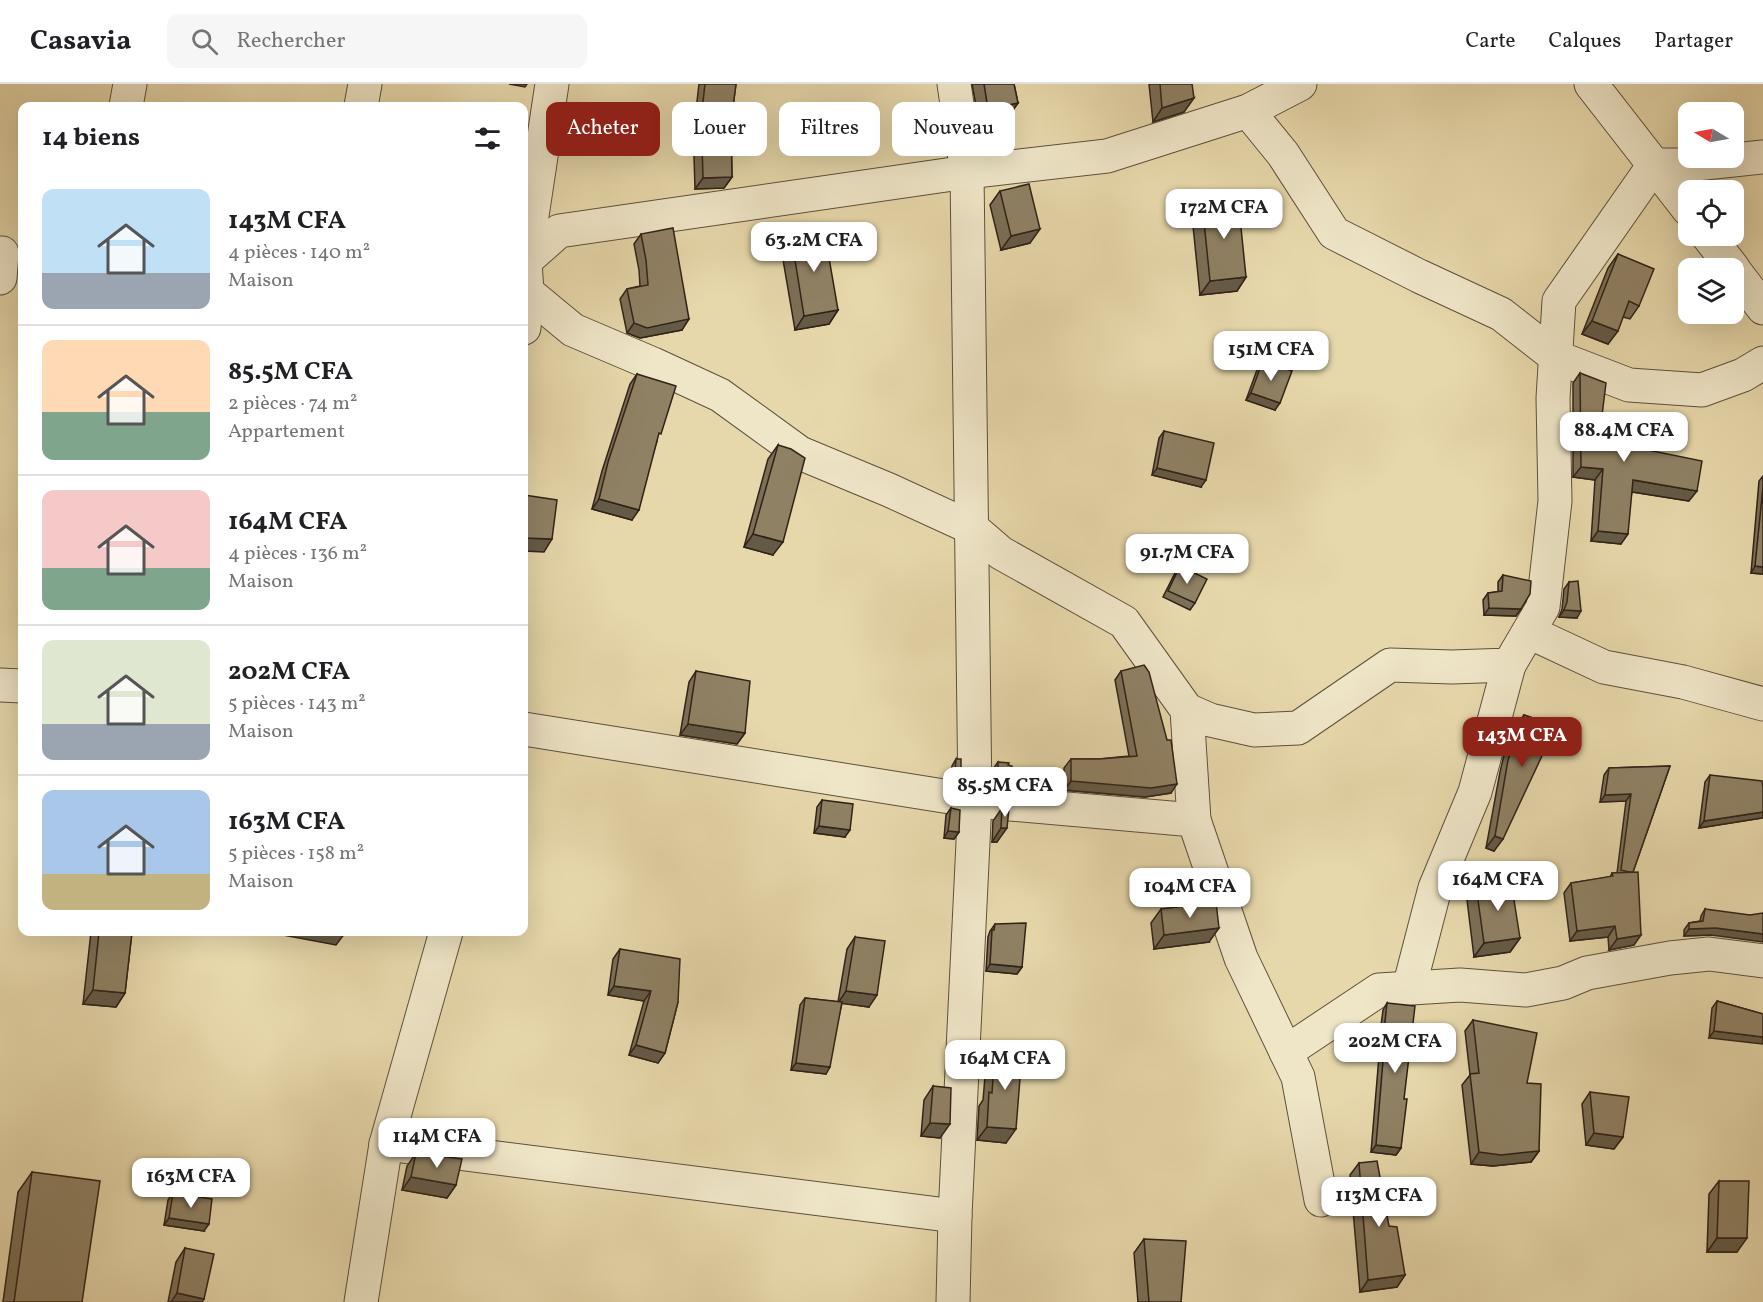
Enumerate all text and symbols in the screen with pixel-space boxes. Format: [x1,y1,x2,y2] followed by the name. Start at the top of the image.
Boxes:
[167,14,587,68] search box
[30,22,131,61] text: Casavia
[188,25,221,58] icon: search
[236,26,346,57] text: Rechercher
[1465,27,1516,56] text: Carte
[1549,27,1621,56] text: Calques
[1654,27,1733,56] text: Partager
[546,102,660,156] chip: Acheter
[672,102,767,156] chip: Louer
[779,102,880,156] chip: Filtres
[892,102,1015,156] chip: Nouveau
[1678,102,1744,168] north arrow
[1678,102,1744,324] map controls
[42,120,140,156] text: 14 biens
[471,122,504,155] icon: filters
[1678,180,1744,246] button: locate
[1162,189,1286,240] pin: 172M CFA
[1180,194,1268,222] text: 172M CFA
[228,203,346,239] text: 143M CFA
[90,213,162,285] icon: home
[745,222,883,273] pin: 63.2M CFA
[765,227,863,255] text: 63.2M CFA
[228,239,370,267] text: 4 pièces · 140 m²
[1678,258,1744,324] button: layers
[228,267,294,295] text: Maison
[1209,331,1333,382] pin: 151M CFA
[1228,336,1314,364] text: 151M CFA
[228,354,353,390] text: 85.5M CFA
[90,364,162,436] icon: home
[228,390,357,418] text: 2 pièces · 74 m²
[1555,412,1693,463] pin: 88.4M CFA
[1574,417,1674,445] text: 88.4M CFA
[228,418,345,446] text: Appartement
[228,504,347,540] text: 164M CFA
[90,514,162,586] icon: home
[1118,534,1256,585] pin: 91.7M CFA
[1140,539,1234,567] text: 91.7M CFA
[228,540,367,568] text: 4 pièces · 136 m²
[228,568,294,596] text: Maison
[228,654,350,690] text: 202M CFA
[90,664,162,736] icon: home
[228,690,366,718] text: 5 pièces · 143 m²
[1460,717,1584,768] pin: 143M CFA
[228,718,294,746] text: Maison
[1477,722,1567,750] text: 143M CFA
[936,767,1074,818] pin: 85.5M CFA
[957,772,1053,800] text: 85.5M CFA
[228,804,345,840] text: 163M CFA
[90,814,162,886] icon: home
[228,840,364,868] text: 5 pièces · 158 m²
[1436,861,1560,912] pin: 164M CFA
[1452,866,1544,894] text: 164M CFA
[228,868,294,896] text: Maison
[1128,868,1252,919] pin: 104M CFA
[1143,873,1237,901] text: 104M CFA
[1333,1023,1457,1074] pin: 202M CFA
[1348,1028,1442,1056] text: 202M CFA
[943,1040,1067,1091] pin: 164M CFA
[959,1045,1051,1073] text: 164M CFA
[375,1118,499,1169] pin: 114M CFA
[392,1123,482,1151] text: 114M CFA
[129,1158,253,1209] pin: 163M CFA
[146,1163,236,1191] text: 163M CFA
[1317,1177,1441,1228] pin: 113M CFA
[1335,1182,1423,1210] text: 113M CFA

